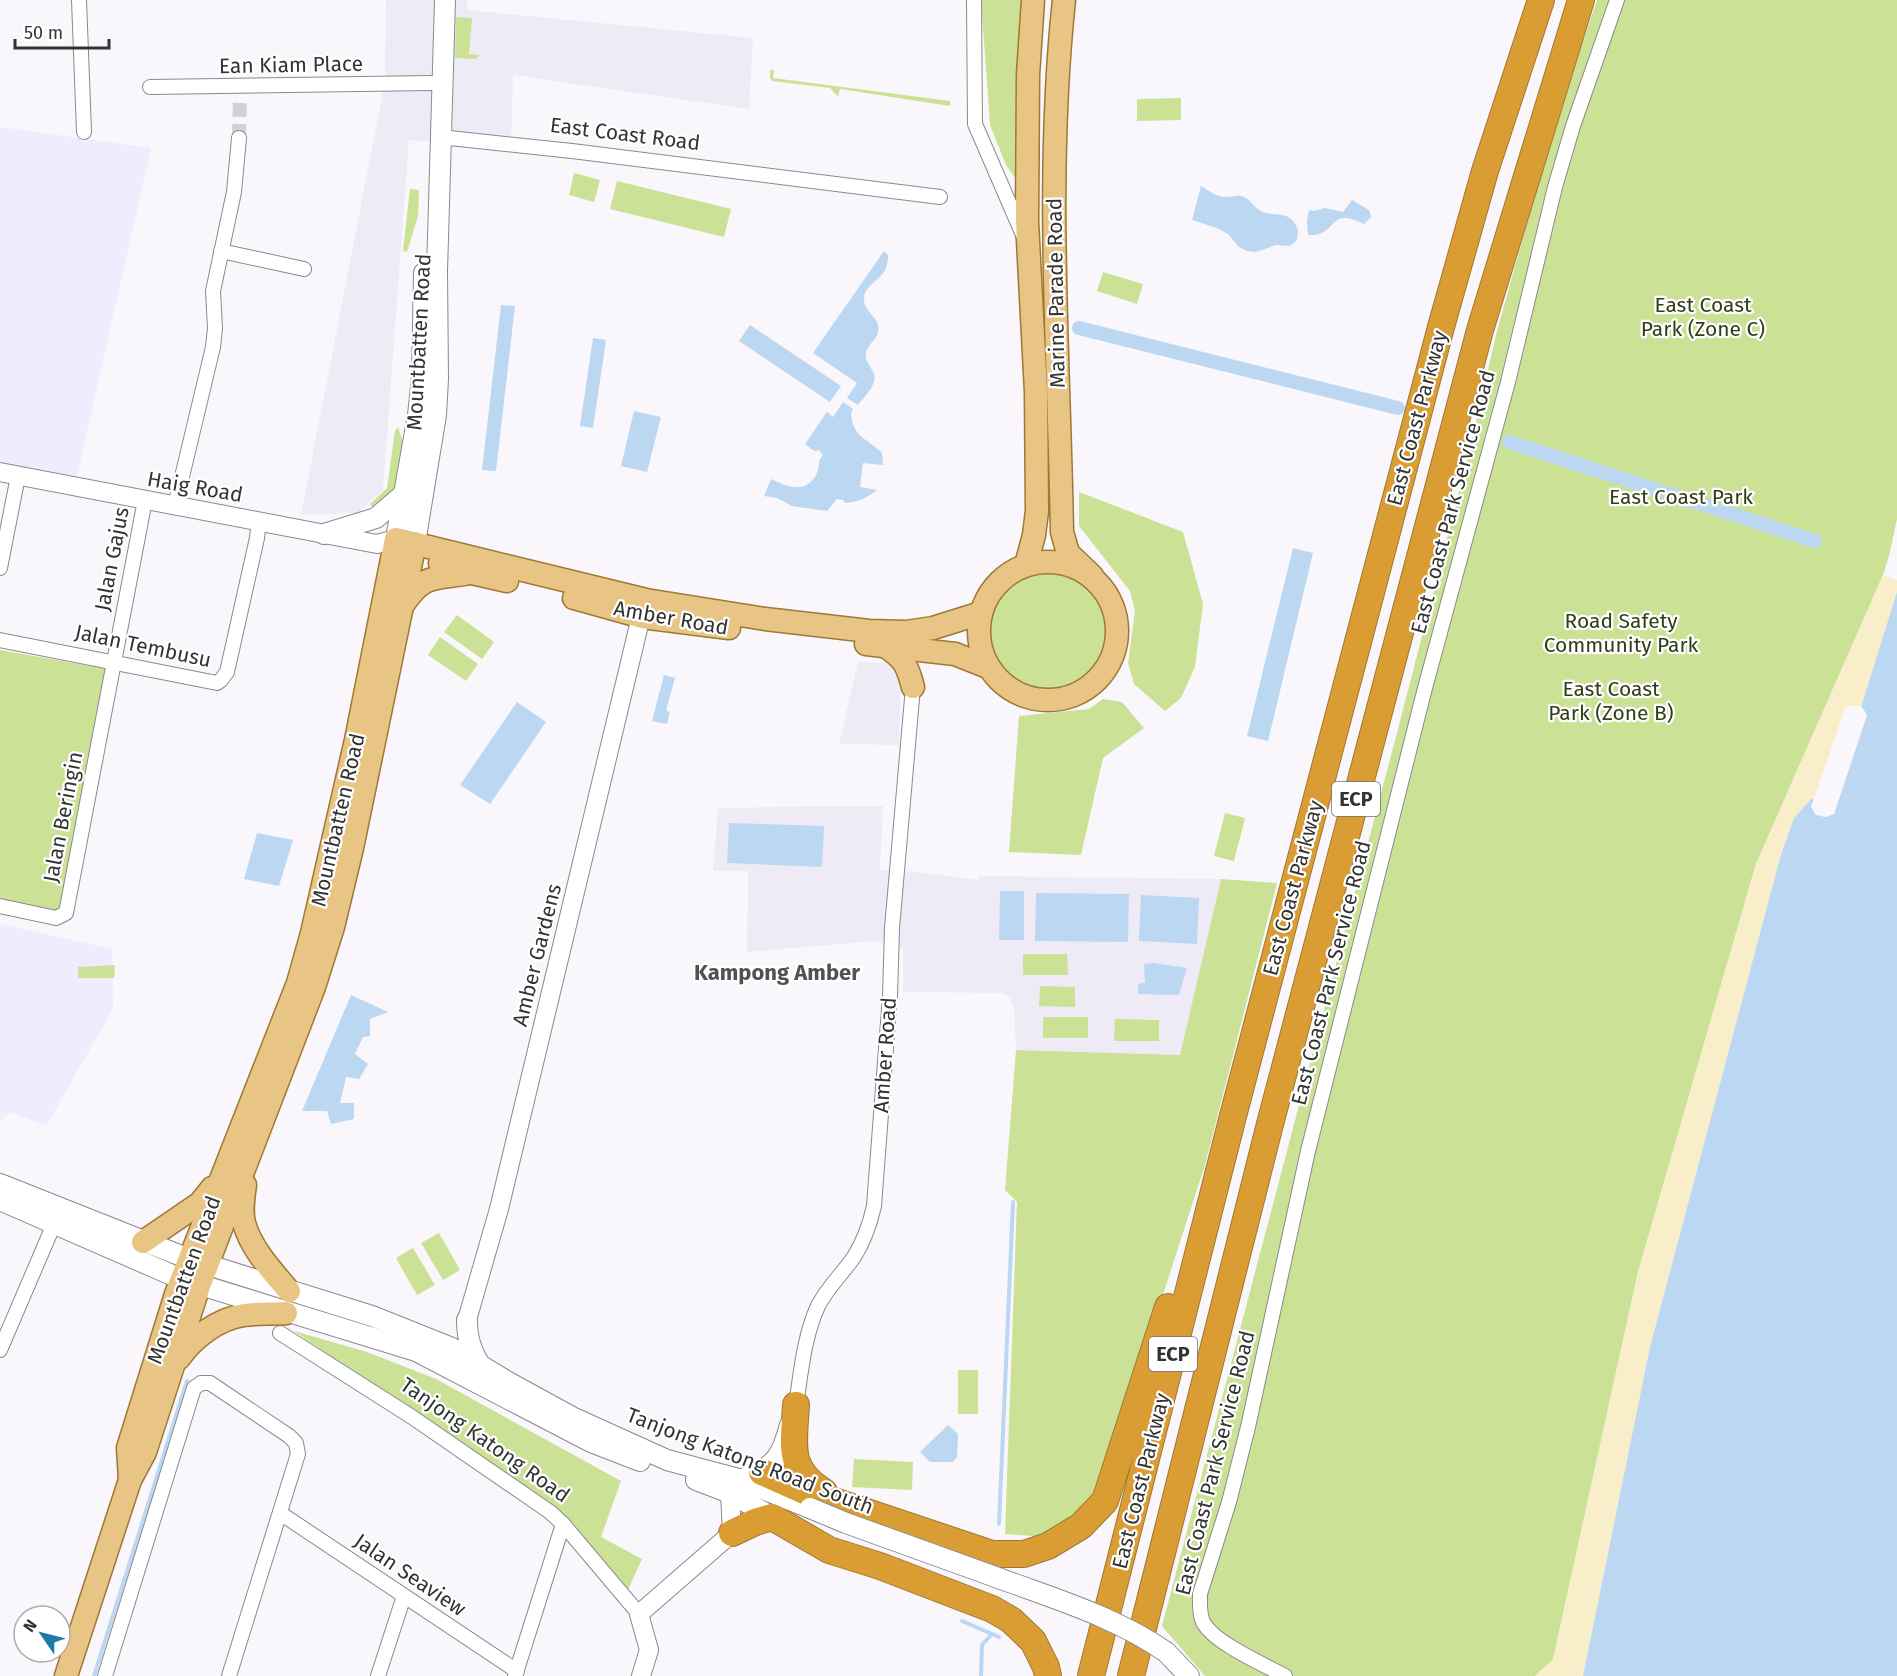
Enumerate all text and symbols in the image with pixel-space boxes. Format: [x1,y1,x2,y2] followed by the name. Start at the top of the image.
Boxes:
[15,12,110,50] scale bar
[24,22,63,44] text: 50 m
[219,51,363,79] street label: Ean Kiam Place
[548,112,702,156] street label: East Coast Road
[1041,198,1071,388] street label: Marine Parade Road
[401,253,437,431] street label: Mountbatten Road
[1641,292,1765,342] park label: East Coast Park (Zone C)
[1381,327,1453,508] street label: East Coast Parkway
[1405,367,1501,637] street label: East Coast Park Service Road
[145,466,245,508] street label: Haig Road
[1609,484,1753,510] park label: East Coast Park
[89,505,135,613] street label: Jalan Gajus
[612,595,730,641] street label: Amber Road
[1544,608,1699,658] park label: Road Safety Community Park
[72,619,214,673] street label: Jalan Tembusu
[1548,676,1674,726] park label: East Coast Park (Zone B)
[305,731,371,909] street label: Mountbatten Road
[38,749,88,885] street label: Jalan Beringin
[1332,782,1380,816] road number: ECP
[1257,797,1329,978] street label: East Coast Parkway
[1285,838,1377,1108] street label: East Coast Park Service Road
[507,881,567,1029] street label: Amber Gardens
[694,959,860,986] district label: Kampong Amber
[868,996,902,1114] street label: Amber Road
[142,1192,226,1368] street label: Mountbatten Road
[1169,1328,1261,1598] street label: East Coast Park Service Road
[1149,1337,1197,1371] road number: ECP
[395,1372,575,1508] street label: Tanjong Katong Road
[1107,1390,1176,1572] street label: East Coast Parkway
[623,1402,877,1520] street label: Tanjong Katong Road South
[349,1528,471,1622] street label: Jalan Seaview
[12,1604,72,1664] north arrow
[19,1616,41,1635] text: N

